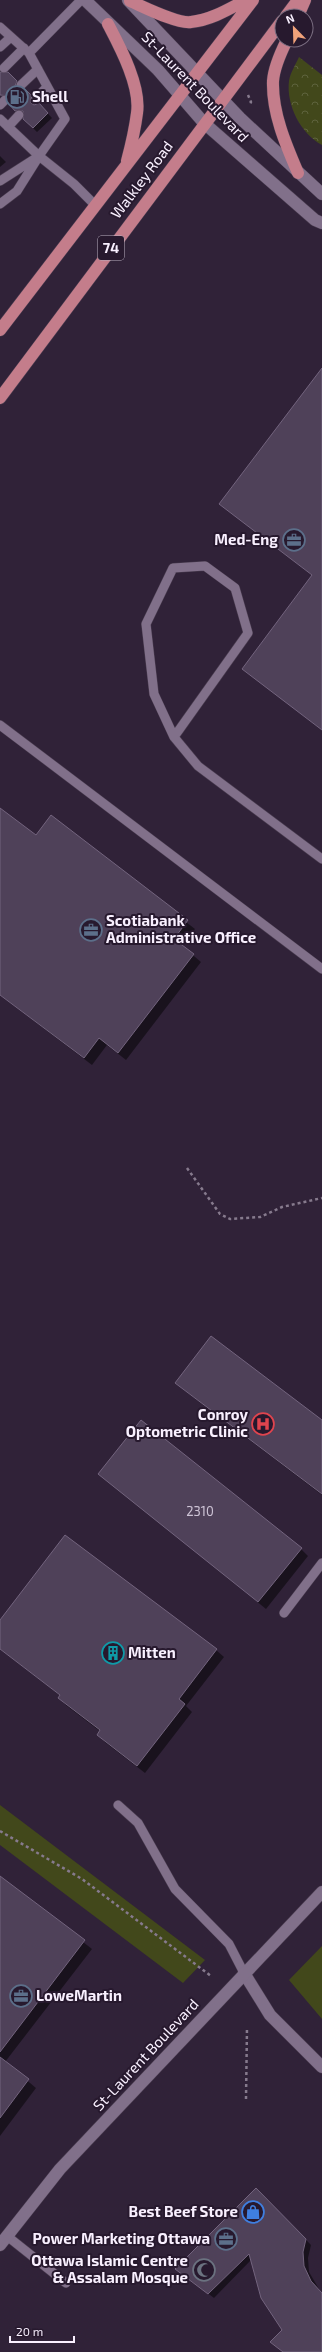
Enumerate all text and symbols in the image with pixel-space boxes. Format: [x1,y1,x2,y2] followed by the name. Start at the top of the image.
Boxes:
[274,8,314,48] north arrow
[284,11,296,26] text: N
[138,27,253,145] street label: St-Laurent Boulevard
[4,84,30,110] fuel station icon: Shell
[32,87,68,105] place label: Shell
[106,137,176,222] street label: Walkley Road
[98,236,124,260] road number: 74
[281,527,307,553] office icon: Med-Eng
[214,530,278,548] place label: Med-Eng
[106,911,256,946] place label: Scotiabank Administrative Office
[78,917,104,943] office icon: Scotiabank Administrative Office
[126,1405,249,1440] place label: Conroy Optometric Clinic
[250,1411,276,1437] hospital icon: Conroy Optometric Clinic
[186,1503,214,1519] house number: 2310
[100,1640,126,1666] building icon: Mitten
[128,1643,176,1661] place label: Mitten
[8,1983,34,2009] office icon: LoweMartin
[36,1986,122,2004] place label: LoweMartin
[89,1995,202,2114] street label: St-Laurent Boulevard
[240,2199,266,2225] shop icon: Best Beef Store
[129,2202,238,2220] place label: Best Beef Store
[213,2226,239,2252] office icon: Power Marketing Ottawa
[33,2229,210,2247] place label: Power Marketing Ottawa
[31,2251,188,2286] place label: Ottawa Islamic Centre & Assalam Mosque
[191,2257,217,2283] mosque icon: Ottawa Islamic Centre & Assalam Mosque
[10,2318,74,2344] scale bar
[16,2324,43,2338] text: 20 m

